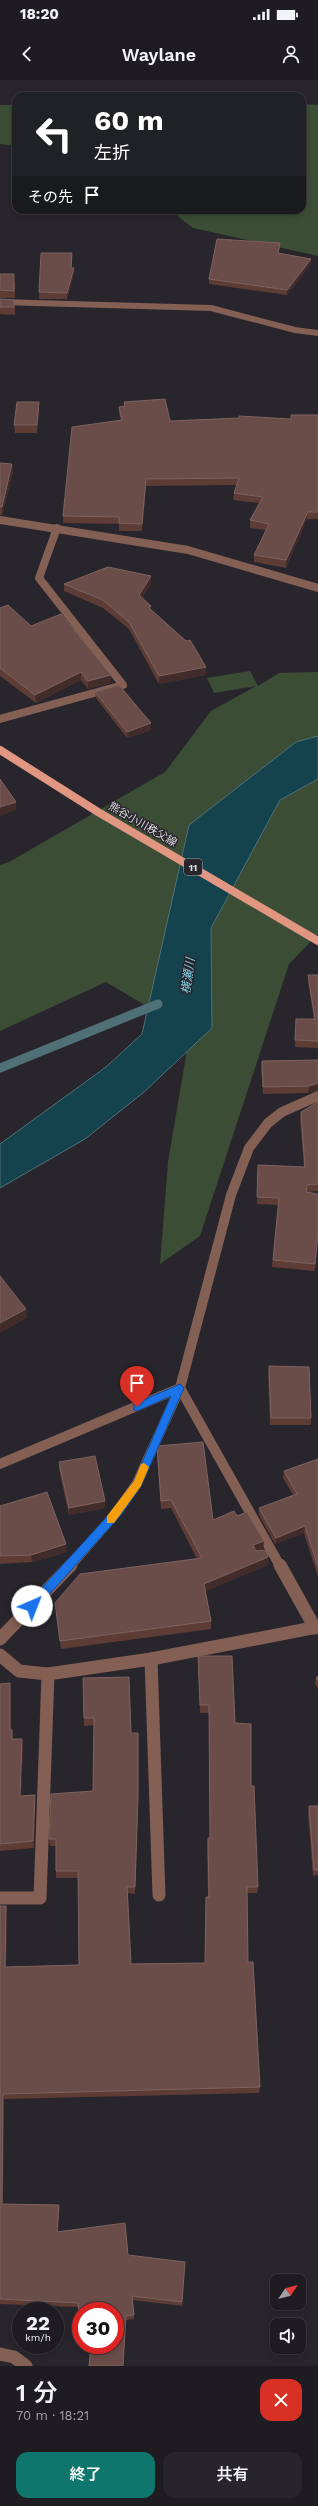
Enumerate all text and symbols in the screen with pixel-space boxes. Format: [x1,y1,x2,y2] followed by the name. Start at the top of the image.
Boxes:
[20,5,59,23] text: 18:20
[16,43,38,65] icon: back
[280,43,302,65] icon: person
[122,44,196,65] text: Waylane
[94,104,164,137] text: 60 m
[28,108,80,160] icon: left
[94,142,130,163] text: 左折
[81,184,103,206] icon: arrive
[28,188,73,206] text: その先
[106,800,179,849] street label: 熊谷小川秩父線
[184,859,202,875] road number: 11
[179,955,198,995] water label: 横瀬川
[120,1366,154,1407] pin
[126,1372,148,1394] icon: arrive
[11,1585,53,1627] position arrow
[270,2274,306,2310] north arrow
[270,2274,306,2354] map controls
[72,2302,124,2354] speed limit sign: 30
[26,2311,50,2335] text: 22
[270,2318,306,2354] button: sound
[25,2332,51,2343] text: km/h
[16,2379,57,2407] text: 1 分
[260,2379,302,2421] button: close
[16,2408,89,2423] text: 70 m · 18:21
[16,2452,155,2498] button: 終了
[163,2452,302,2498] button: 共有

